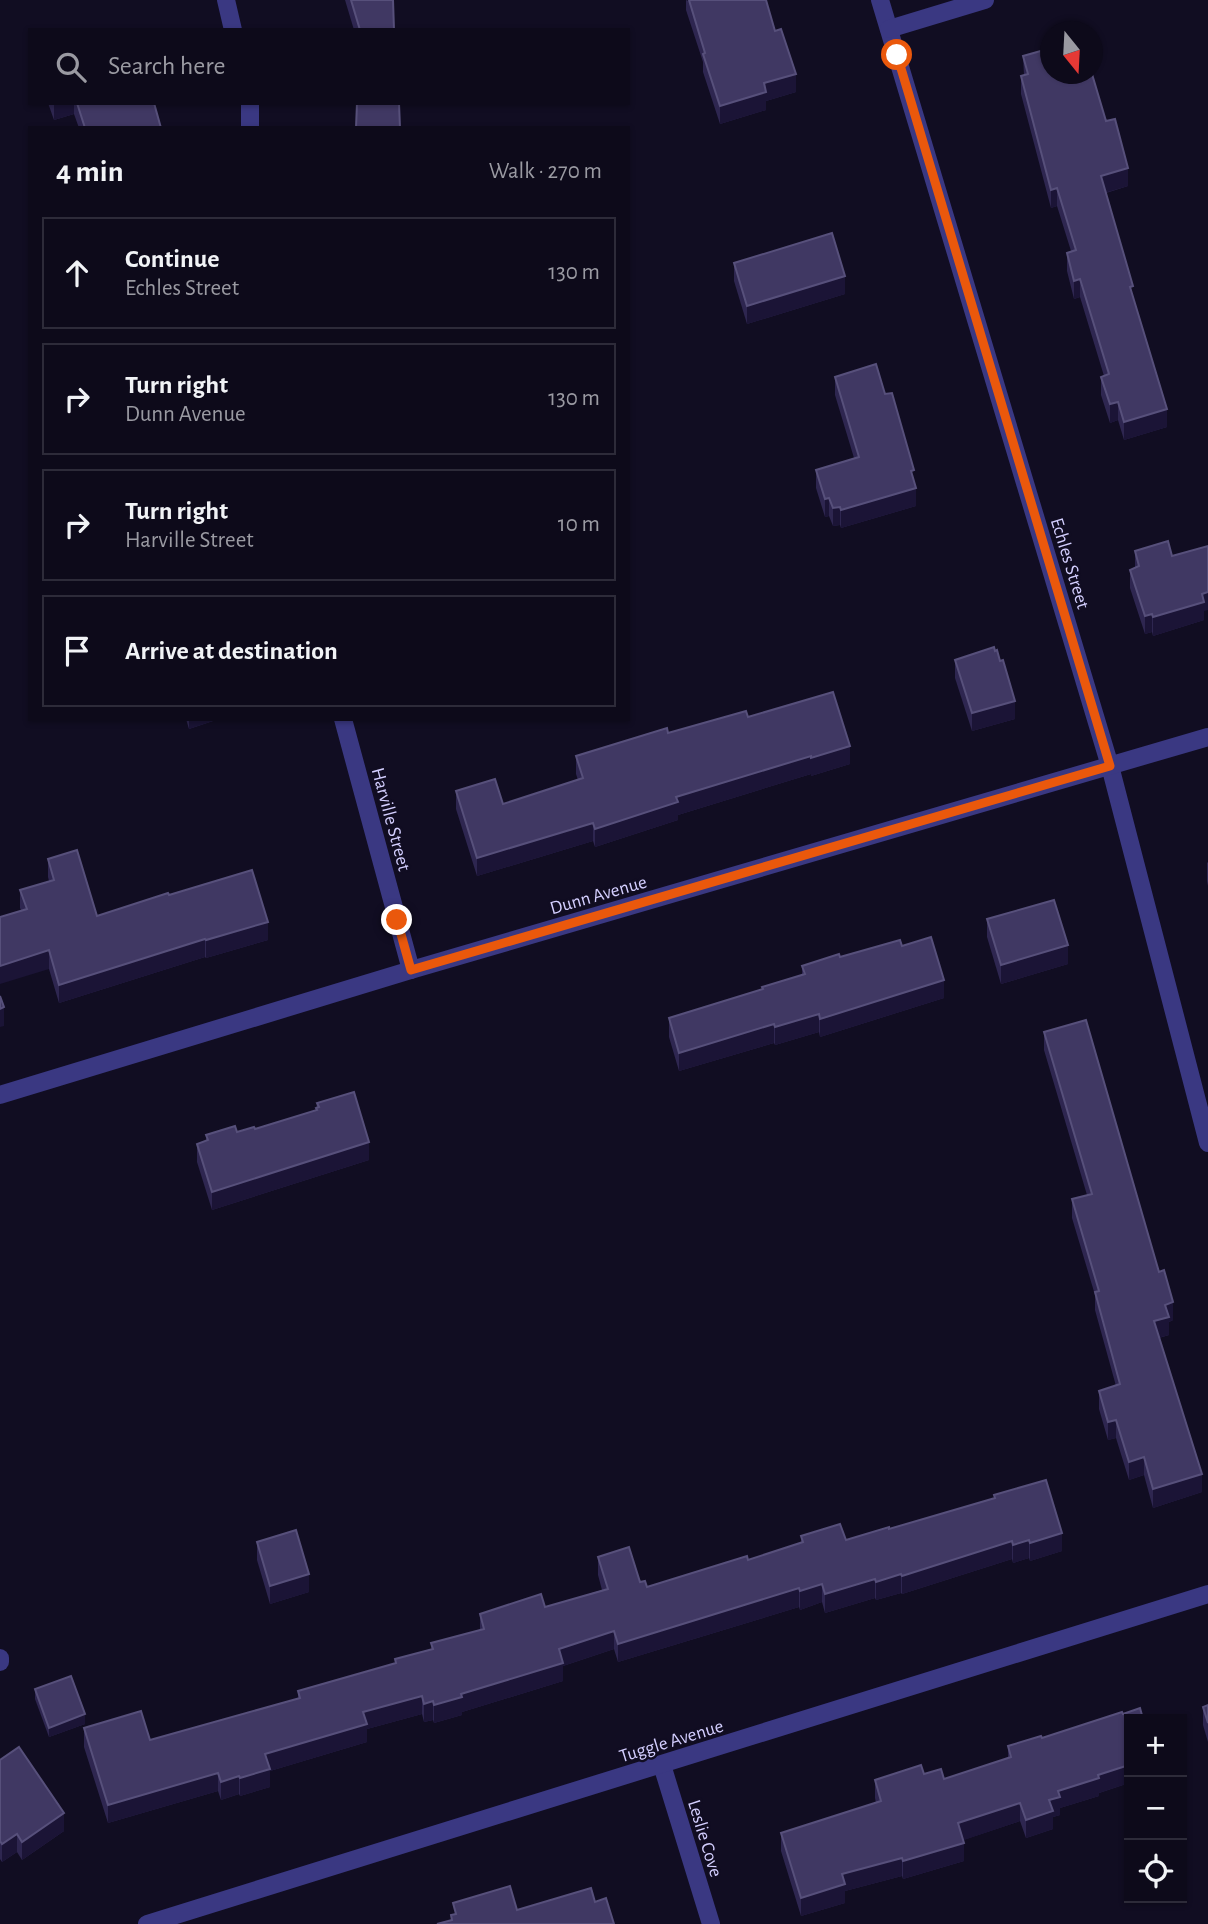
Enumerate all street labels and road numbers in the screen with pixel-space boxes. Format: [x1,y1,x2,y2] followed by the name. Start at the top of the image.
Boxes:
[1047,516,1092,611] street label: Echles Street
[368,766,413,873] street label: Harville Street
[548,873,649,918] street label: Dunn Avenue
[617,1717,726,1766] street label: Tuggle Avenue
[684,1798,725,1879] street label: Leslie Cove

